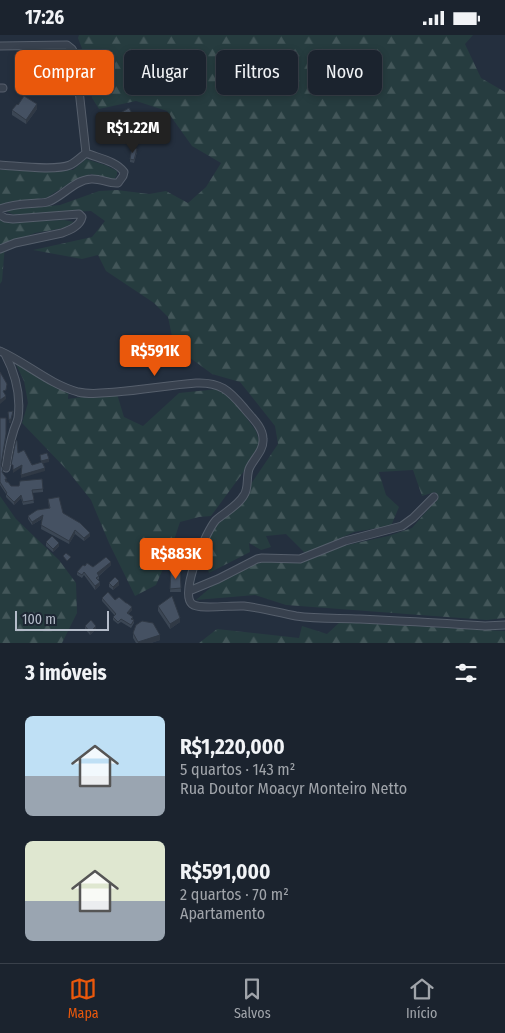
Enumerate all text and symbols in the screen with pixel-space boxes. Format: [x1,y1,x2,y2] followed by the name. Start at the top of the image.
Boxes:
[25,6,64,29] text: 17:26
[15,50,114,95] chip: Comprar
[124,50,206,95] chip: Alugar
[216,50,298,95] chip: Filtros
[308,50,382,95] chip: Novo
[87,111,179,154] pin: R$1.22M
[106,118,160,137] text: R$1.22M
[114,335,196,377] pin: R$591K
[131,341,179,360] text: R$591K
[135,537,217,580] pin: R$883K
[151,544,201,563] text: R$883K
[15,608,109,631] scale bar
[22,611,56,628] text: 100 m
[452,659,480,687] icon: filters
[25,660,107,686] text: 3 imóveis
[180,734,285,760] text: R$1,220,000
[65,736,125,796] icon: home
[180,760,295,779] text: 5 quartos · 143 m²
[180,779,407,798] text: Rua Doutor Moacyr Monteiro Netto
[180,859,270,885] text: R$591,000
[65,861,125,921] icon: home
[180,885,289,904] text: 2 quartos · 70 m²
[180,904,265,923] text: Apartamento
[68,975,99,1022] tab: Mapa
[234,975,271,1022] tab: Salvos
[406,975,437,1022] tab: Início

